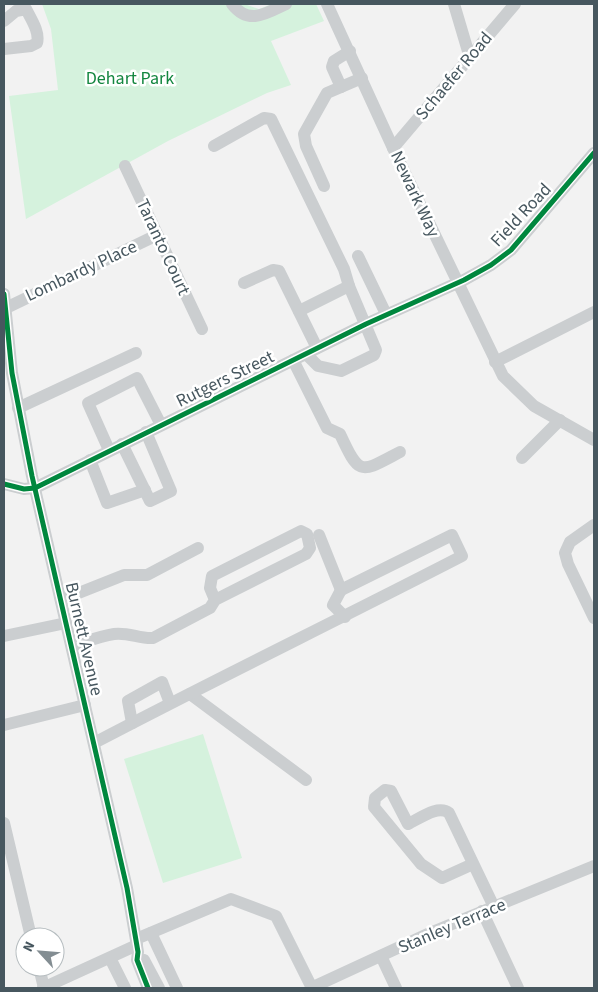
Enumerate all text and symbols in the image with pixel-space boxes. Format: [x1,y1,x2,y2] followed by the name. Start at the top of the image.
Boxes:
[410,27,498,125] street label: Schaefer Road
[86,66,174,91] park label: Dehart Park
[384,147,446,242] street label: Newark Way
[485,178,557,252] street label: Field Road
[130,195,196,299] street label: Taranto Court
[21,234,141,308] street label: Lombardy Place
[172,345,278,413] street label: Rutgers Street
[59,580,109,698] street label: Burnett Avenue
[394,892,510,960] street label: Stanley Terrace
[15,927,65,977] north arrow
[18,938,40,955] text: N

